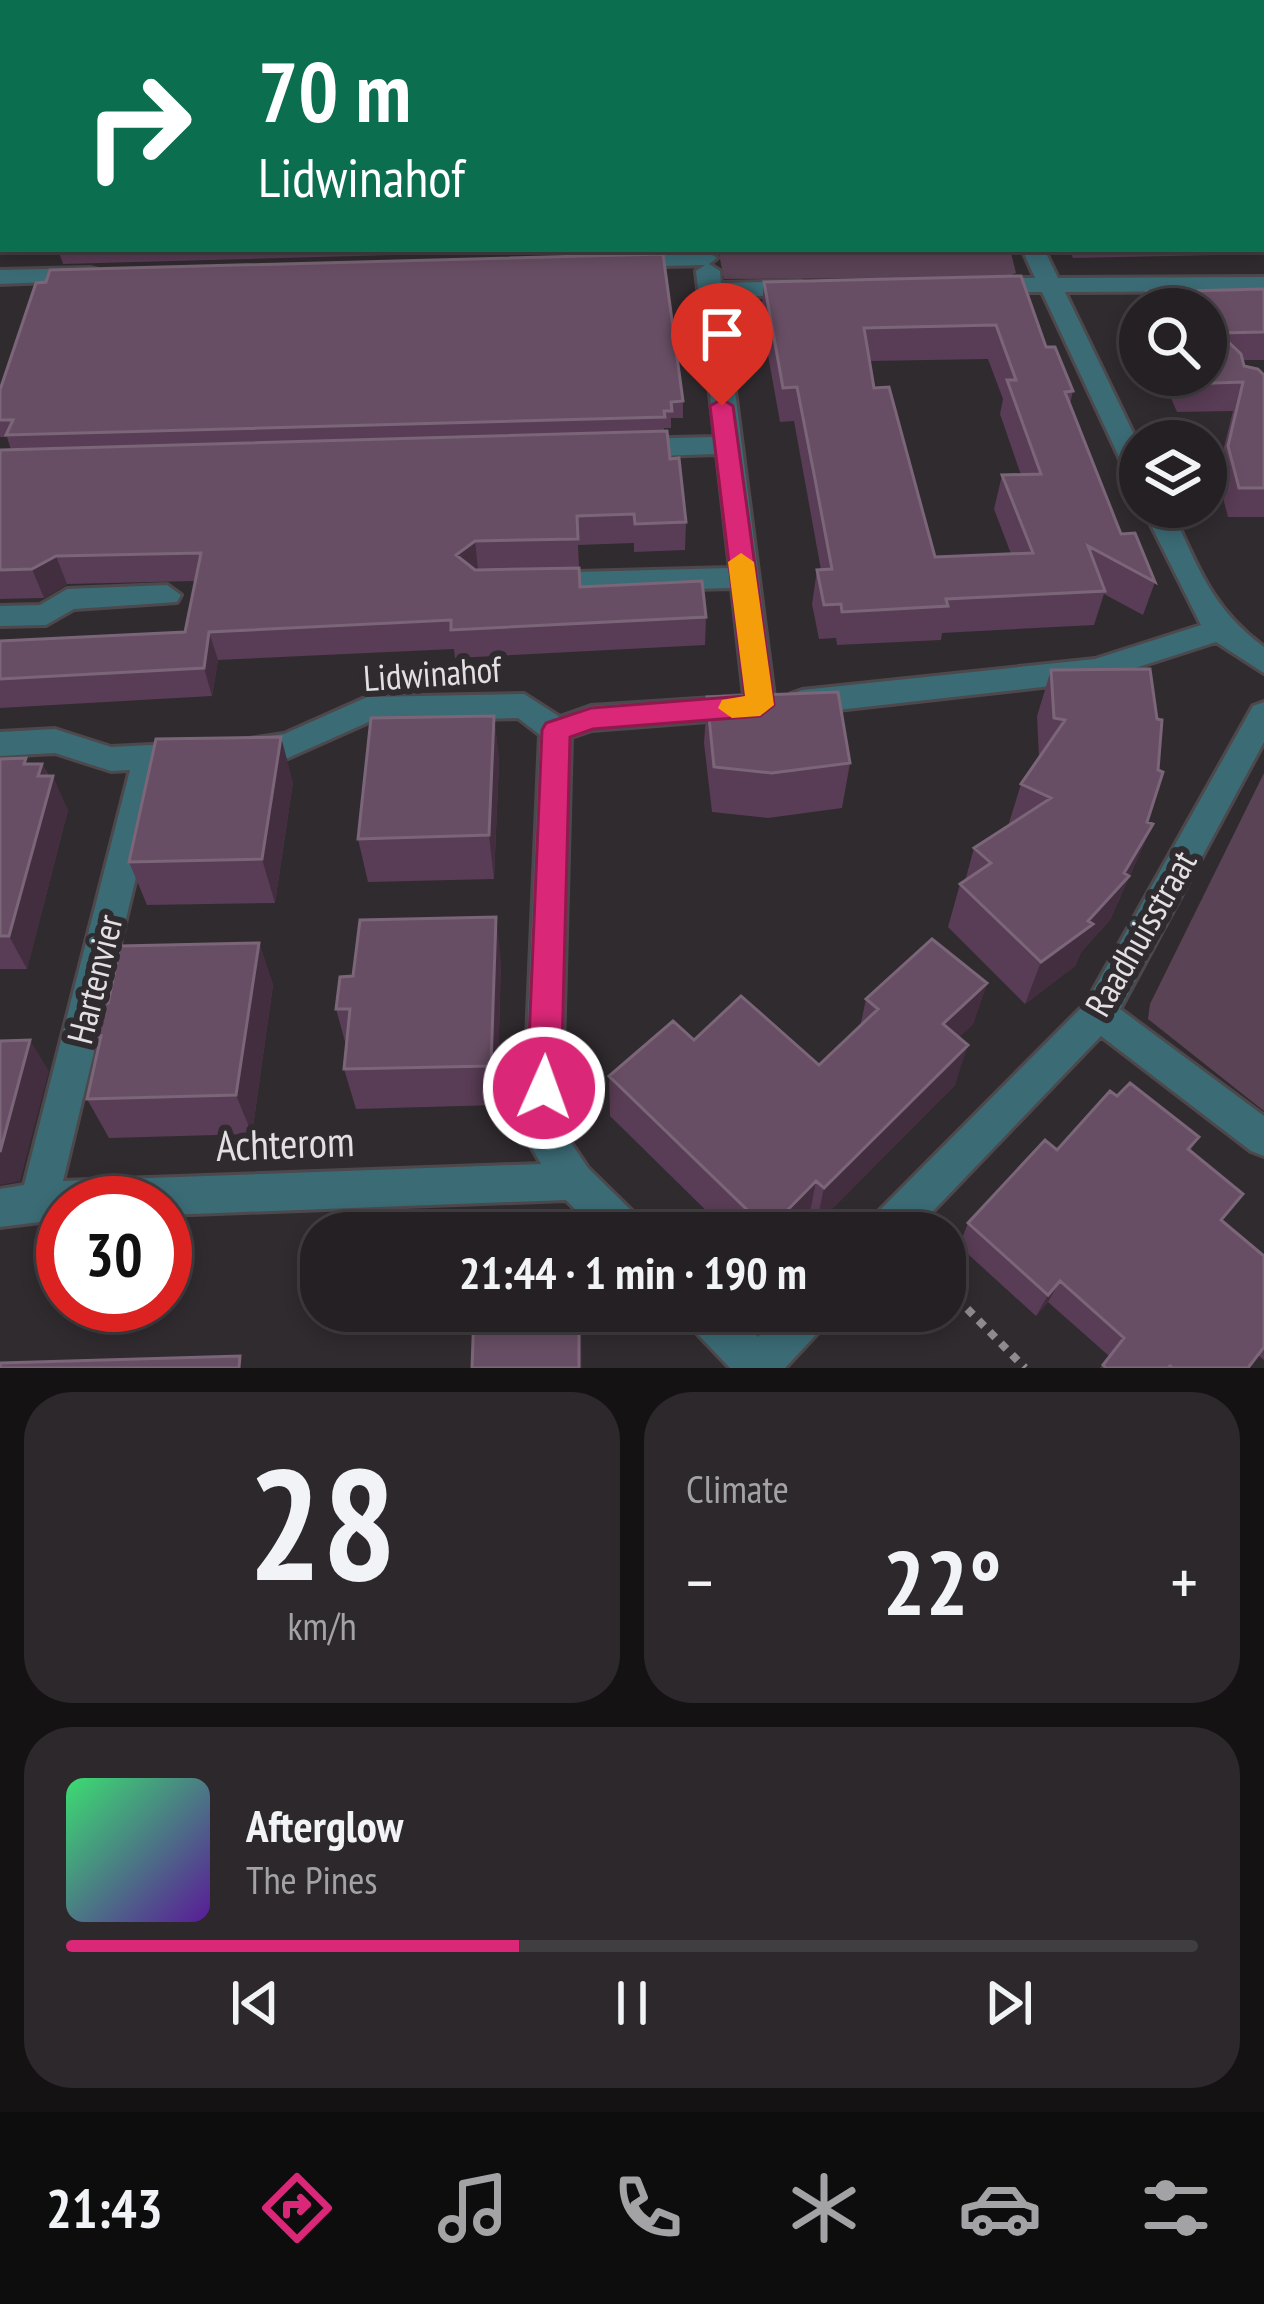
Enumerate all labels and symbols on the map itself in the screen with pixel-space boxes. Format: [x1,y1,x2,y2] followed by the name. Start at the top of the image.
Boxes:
[671,283,773,406] pin
[362,645,504,701] street label: Lidwinahof
[1074,842,1206,1024] street label: Raadhuisstraat
[55,910,133,1048] street label: Hartenvier
[481,1025,607,1151] position arrow
[215,1113,355,1173] street label: Achterom
[36,1176,192,1332] speed limit sign: 30

